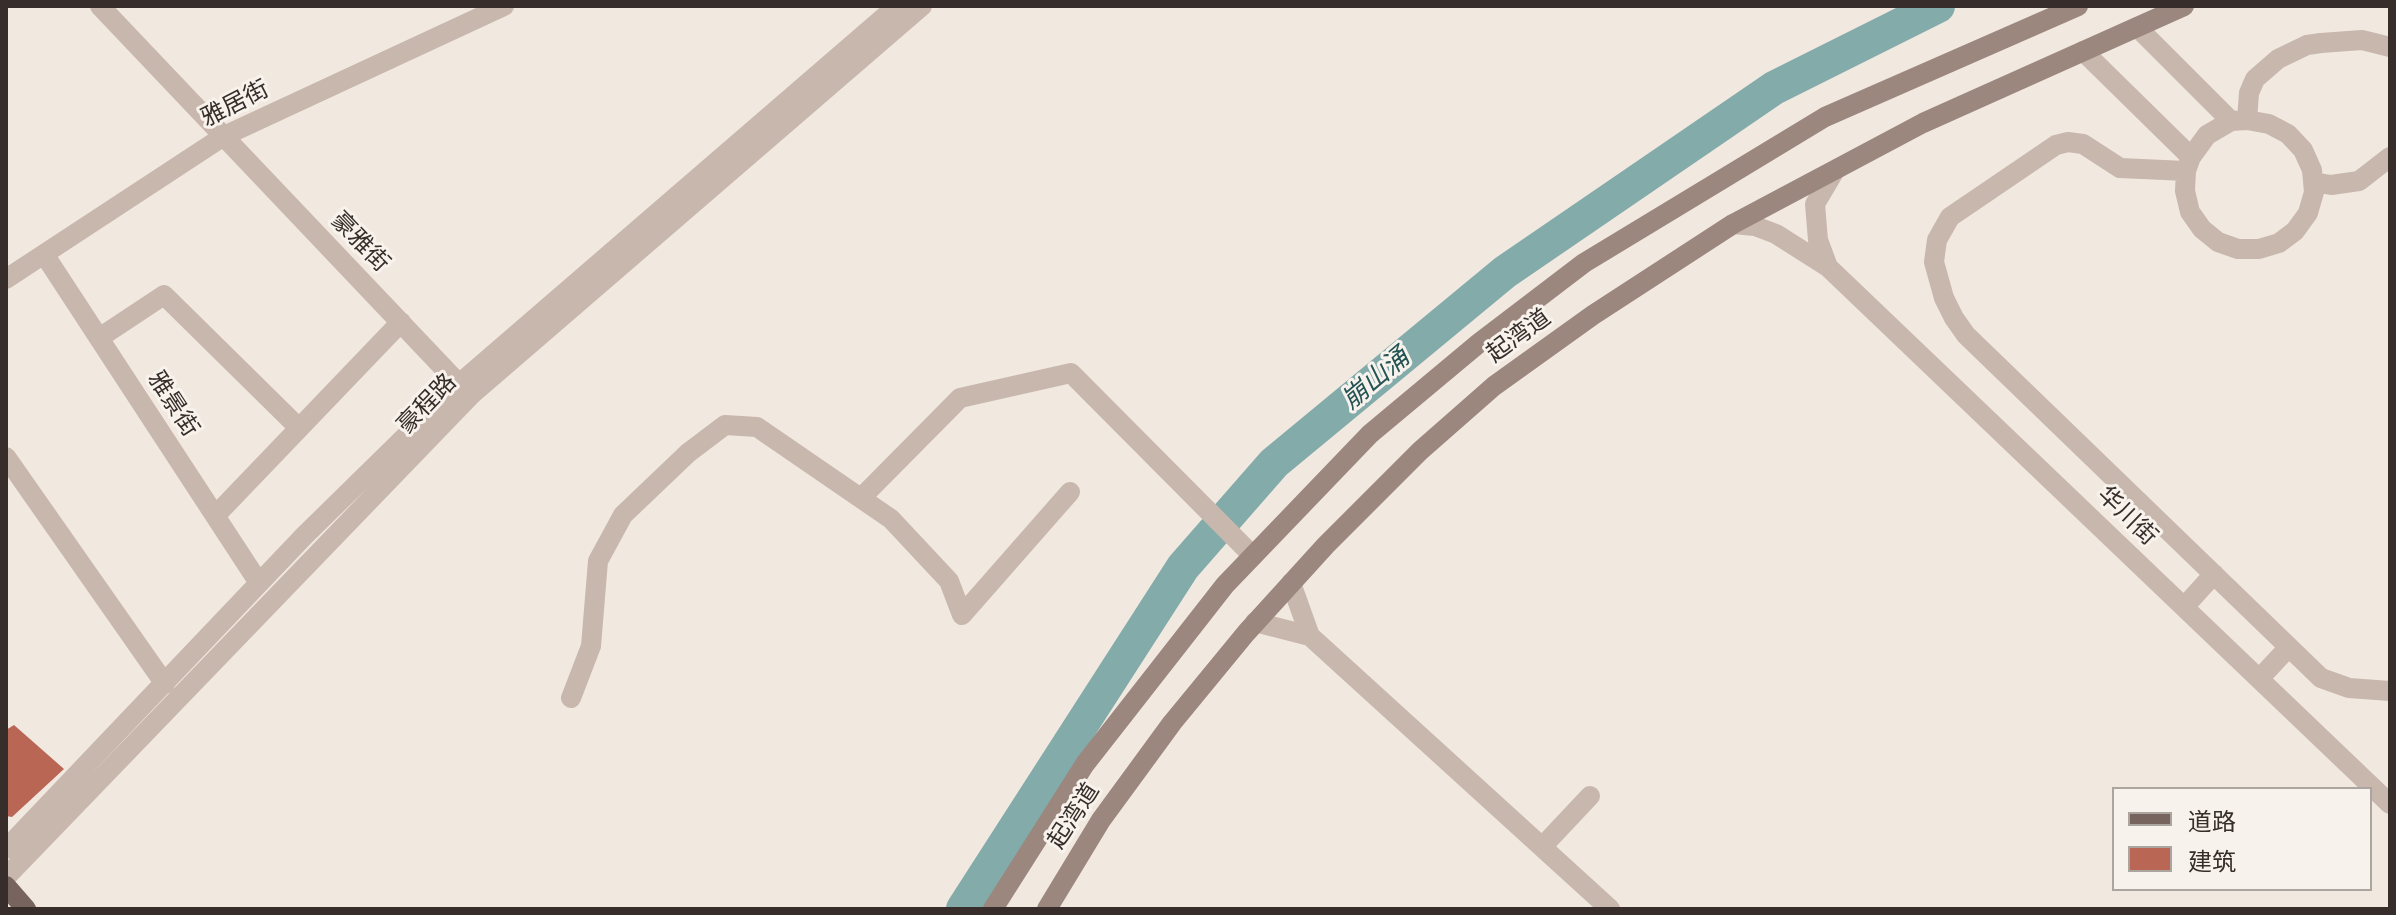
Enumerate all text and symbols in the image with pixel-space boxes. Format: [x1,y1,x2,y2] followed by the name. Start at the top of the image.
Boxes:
[196,75,274,133] street label: 雅居街
[325,206,395,278] street label: 豪雅街
[1481,303,1557,369] street label: 起湾道
[1336,342,1416,416] water label: 崩山涌
[141,366,205,442] street label: 雅景街
[392,368,462,440] street label: 豪程路
[2091,481,2163,551] street label: 华川街
[1042,778,1106,854] street label: 起湾道
[2112,787,2372,891] legend
[2188,807,2236,836] text: 道路
[2188,847,2236,876] text: 建筑

